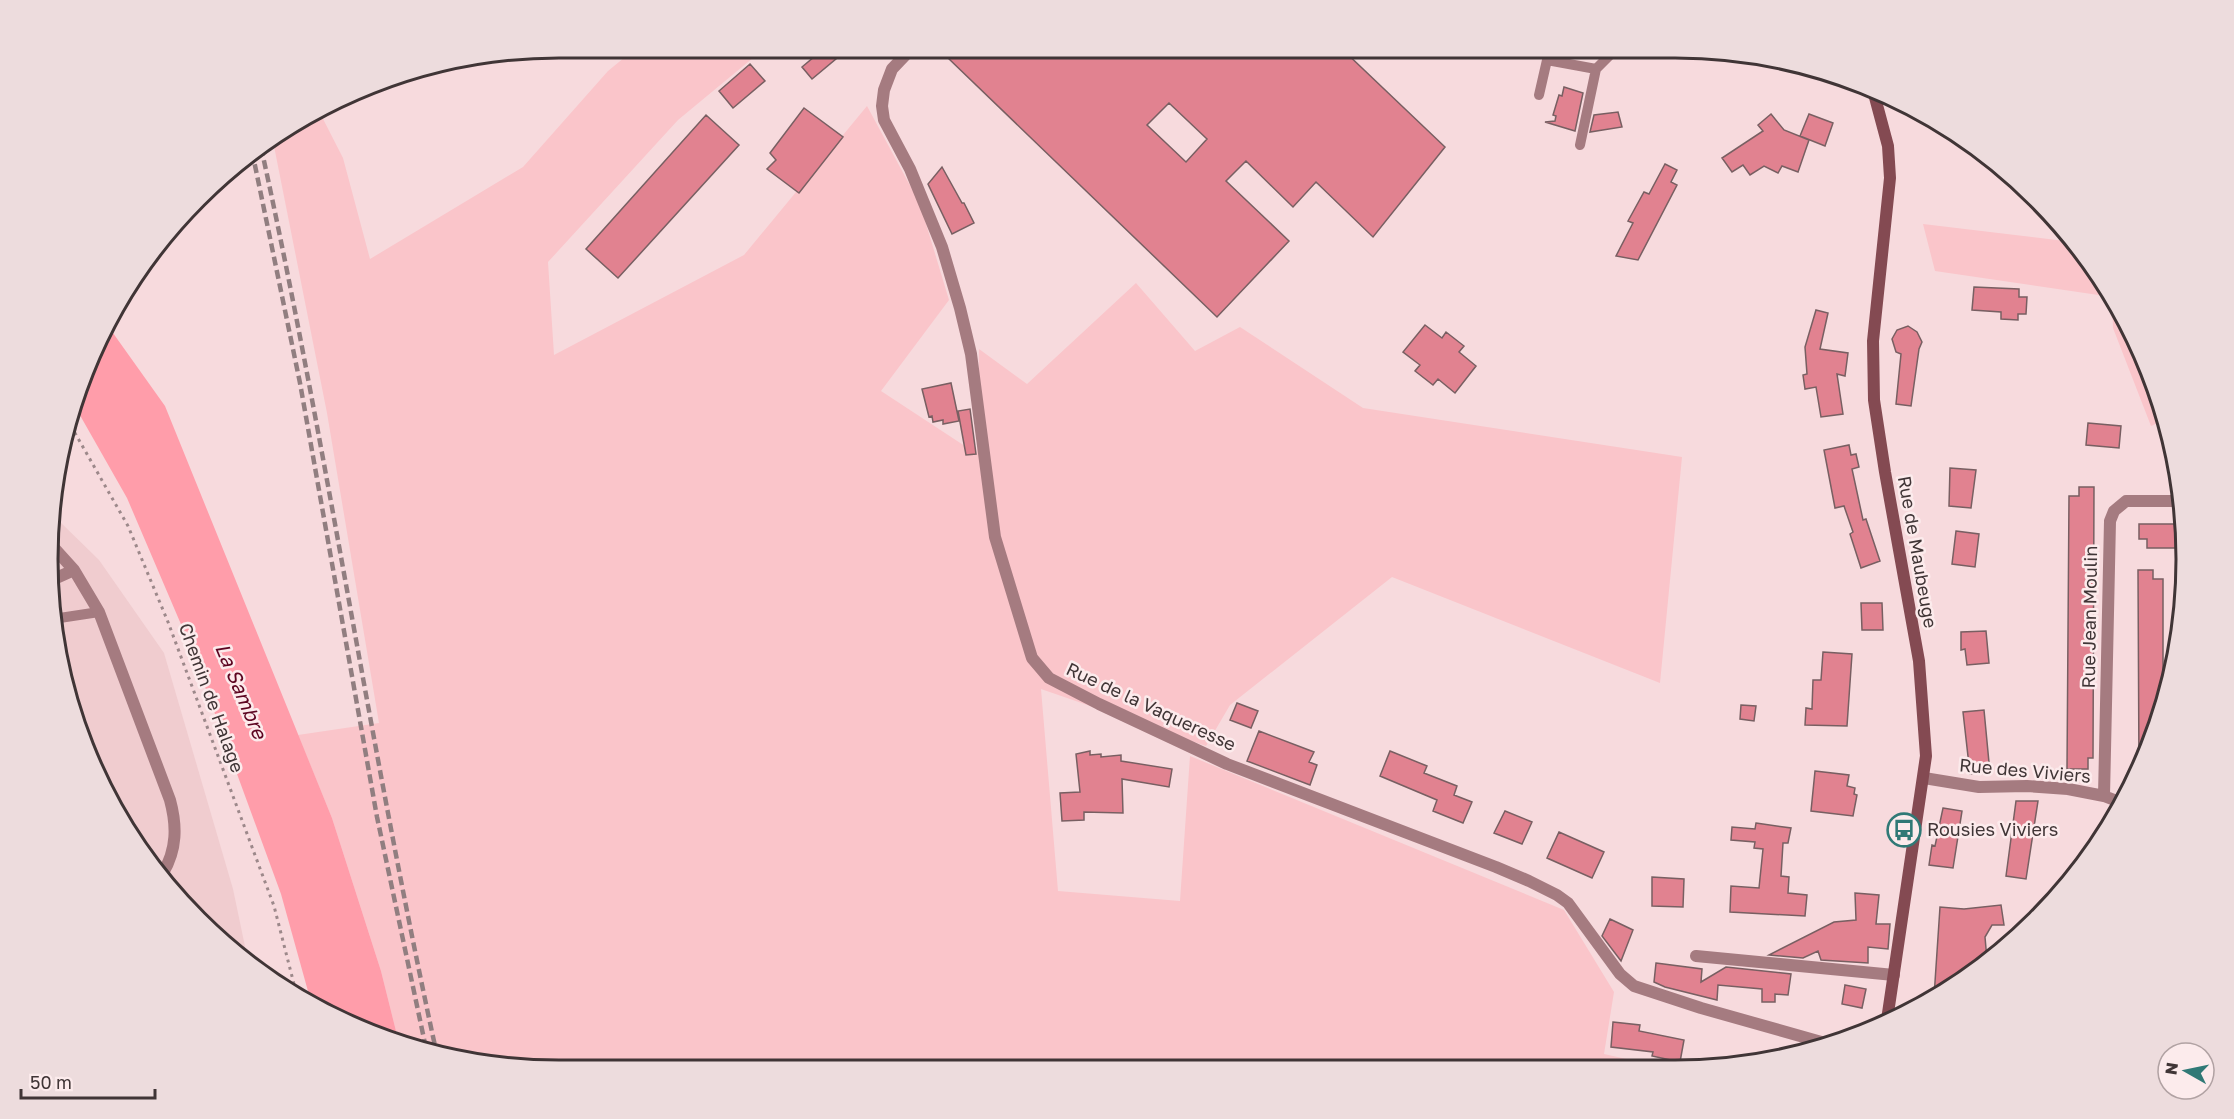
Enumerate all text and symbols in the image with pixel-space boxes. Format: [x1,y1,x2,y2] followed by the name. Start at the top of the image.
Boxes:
[1894,474,1942,630] street label: Rue de Maubeuge
[2077,545,2101,689] street label: Rue Jean Moulin
[175,620,249,775] street label: Chemin de Halage
[211,639,273,743] water label: La Sambre
[1063,657,1240,755] street label: Rue de la Vaqueresse
[1958,753,2092,787] street label: Rue des Viviers
[1886,812,1922,848] bus stop icon: Rousies Viviers
[1927,818,2058,840] place label: Rousies Viviers
[2156,1041,2216,1101] north arrow
[2160,1061,2182,1076] text: N
[21,1062,154,1100] scale bar
[30,1071,72,1093] text: 50 m

